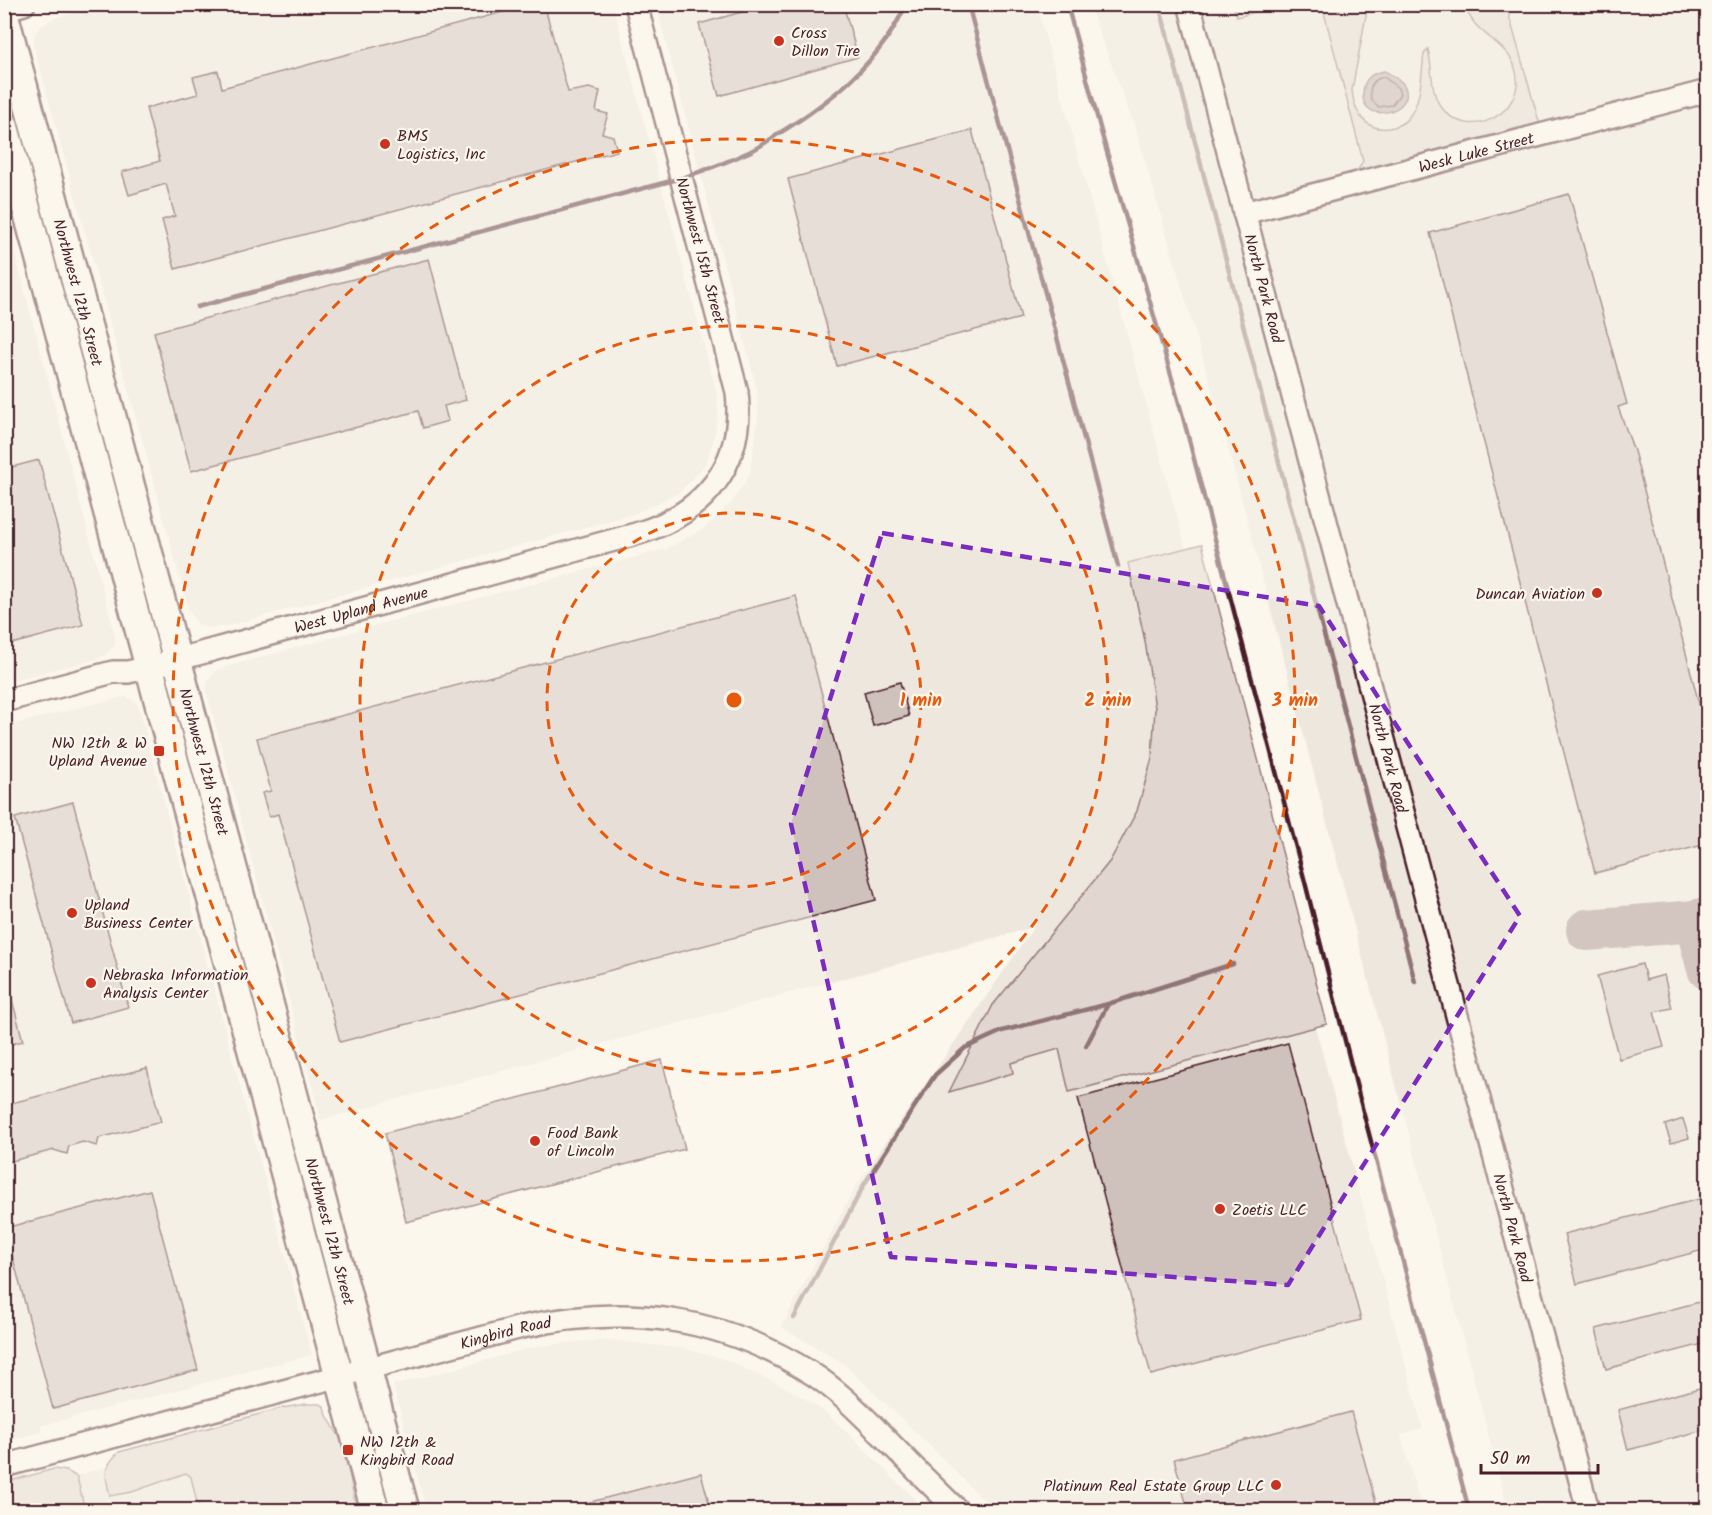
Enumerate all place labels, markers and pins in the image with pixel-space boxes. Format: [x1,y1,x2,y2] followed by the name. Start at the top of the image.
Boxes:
[791,21,860,64] place label: Cross Dillon Tire
[772,34,786,48] marker: Cross Dillon Tire
[397,124,486,167] place label: BMS Logistics, Inc
[378,137,392,151] marker: BMS Logistics, Inc
[1475,582,1585,607] place label: Duncan Aviation
[1590,586,1604,600] marker: Duncan Aviation
[724,690,744,710] centre of rings
[48,731,147,774] place label: NW 12th & W Upland Avenue
[152,744,166,758] marker: NW 12th & W Upland Avenue
[84,893,194,936] place label: Upland Business Center
[65,906,79,920] marker: Upland Business Center
[103,963,249,1006] place label: Nebraska Information Analysis Center
[84,976,98,990] marker: Nebraska Information Analysis Center
[547,1121,618,1164] place label: Food Bank of Lincoln
[528,1134,542,1148] marker: Food Bank of Lincoln
[1232,1198,1307,1223] place label: Zoetis LLC
[1213,1202,1227,1216] marker: Zoetis LLC
[360,1430,454,1473] place label: NW 12th & Kingbird Road
[341,1443,355,1457] marker: NW 12th & Kingbird Road
[1043,1474,1264,1499] place label: Platinum Real Estate Group LLC
[1269,1478,1283,1492] marker: Platinum Real Estate Group LLC

